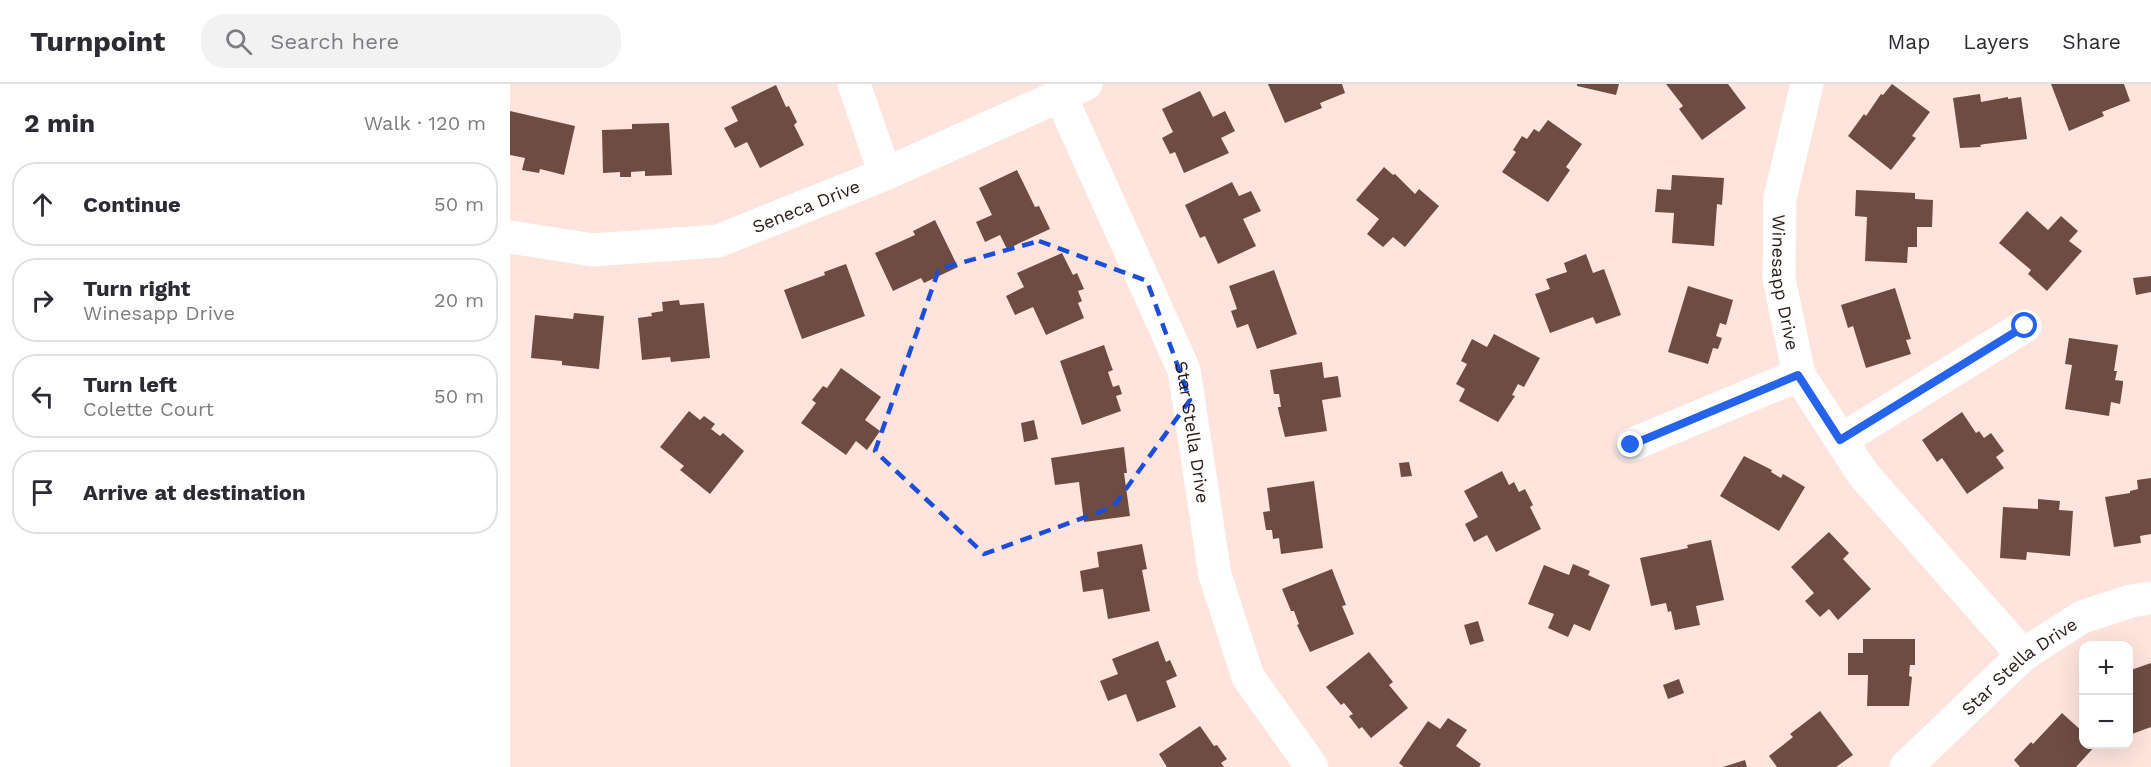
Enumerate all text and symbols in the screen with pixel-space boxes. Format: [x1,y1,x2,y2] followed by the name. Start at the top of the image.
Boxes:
[201,14,621,68] search box
[30,25,165,58] text: Turnpoint
[222,25,255,58] icon: search
[270,29,399,54] text: Search here
[1887,29,1930,54] text: Map
[1963,29,2029,54] text: Layers
[2062,29,2121,54] text: Share
[24,108,95,138] text: 2 min
[364,111,486,135] text: Walk · 120 m
[749,175,863,237] street label: Seneca Drive
[26,188,59,221] icon: ahead
[83,192,181,217] text: Continue
[434,192,484,216] text: 50 m
[1768,214,1804,352] street label: Winesapp Drive
[83,276,190,301] text: Turn right
[26,284,59,317] icon: right
[434,288,484,312] text: 20 m
[83,301,235,325] text: Winesapp Drive
[2011,312,2037,338] route start
[1171,357,1214,504] street label: Star Stella Drive
[83,372,177,397] text: Turn left
[26,380,59,413] icon: left
[434,384,484,408] text: 50 m
[83,397,214,421] text: Colette Court
[1617,431,1643,457] route end
[26,476,59,509] icon: arrive
[83,480,306,505] text: Arrive at destination
[1957,613,2081,719] street label: Star Stella Drive
[2079,641,2133,749] map controls
[2079,641,2133,695] button: +
[2079,695,2133,749] button: −

